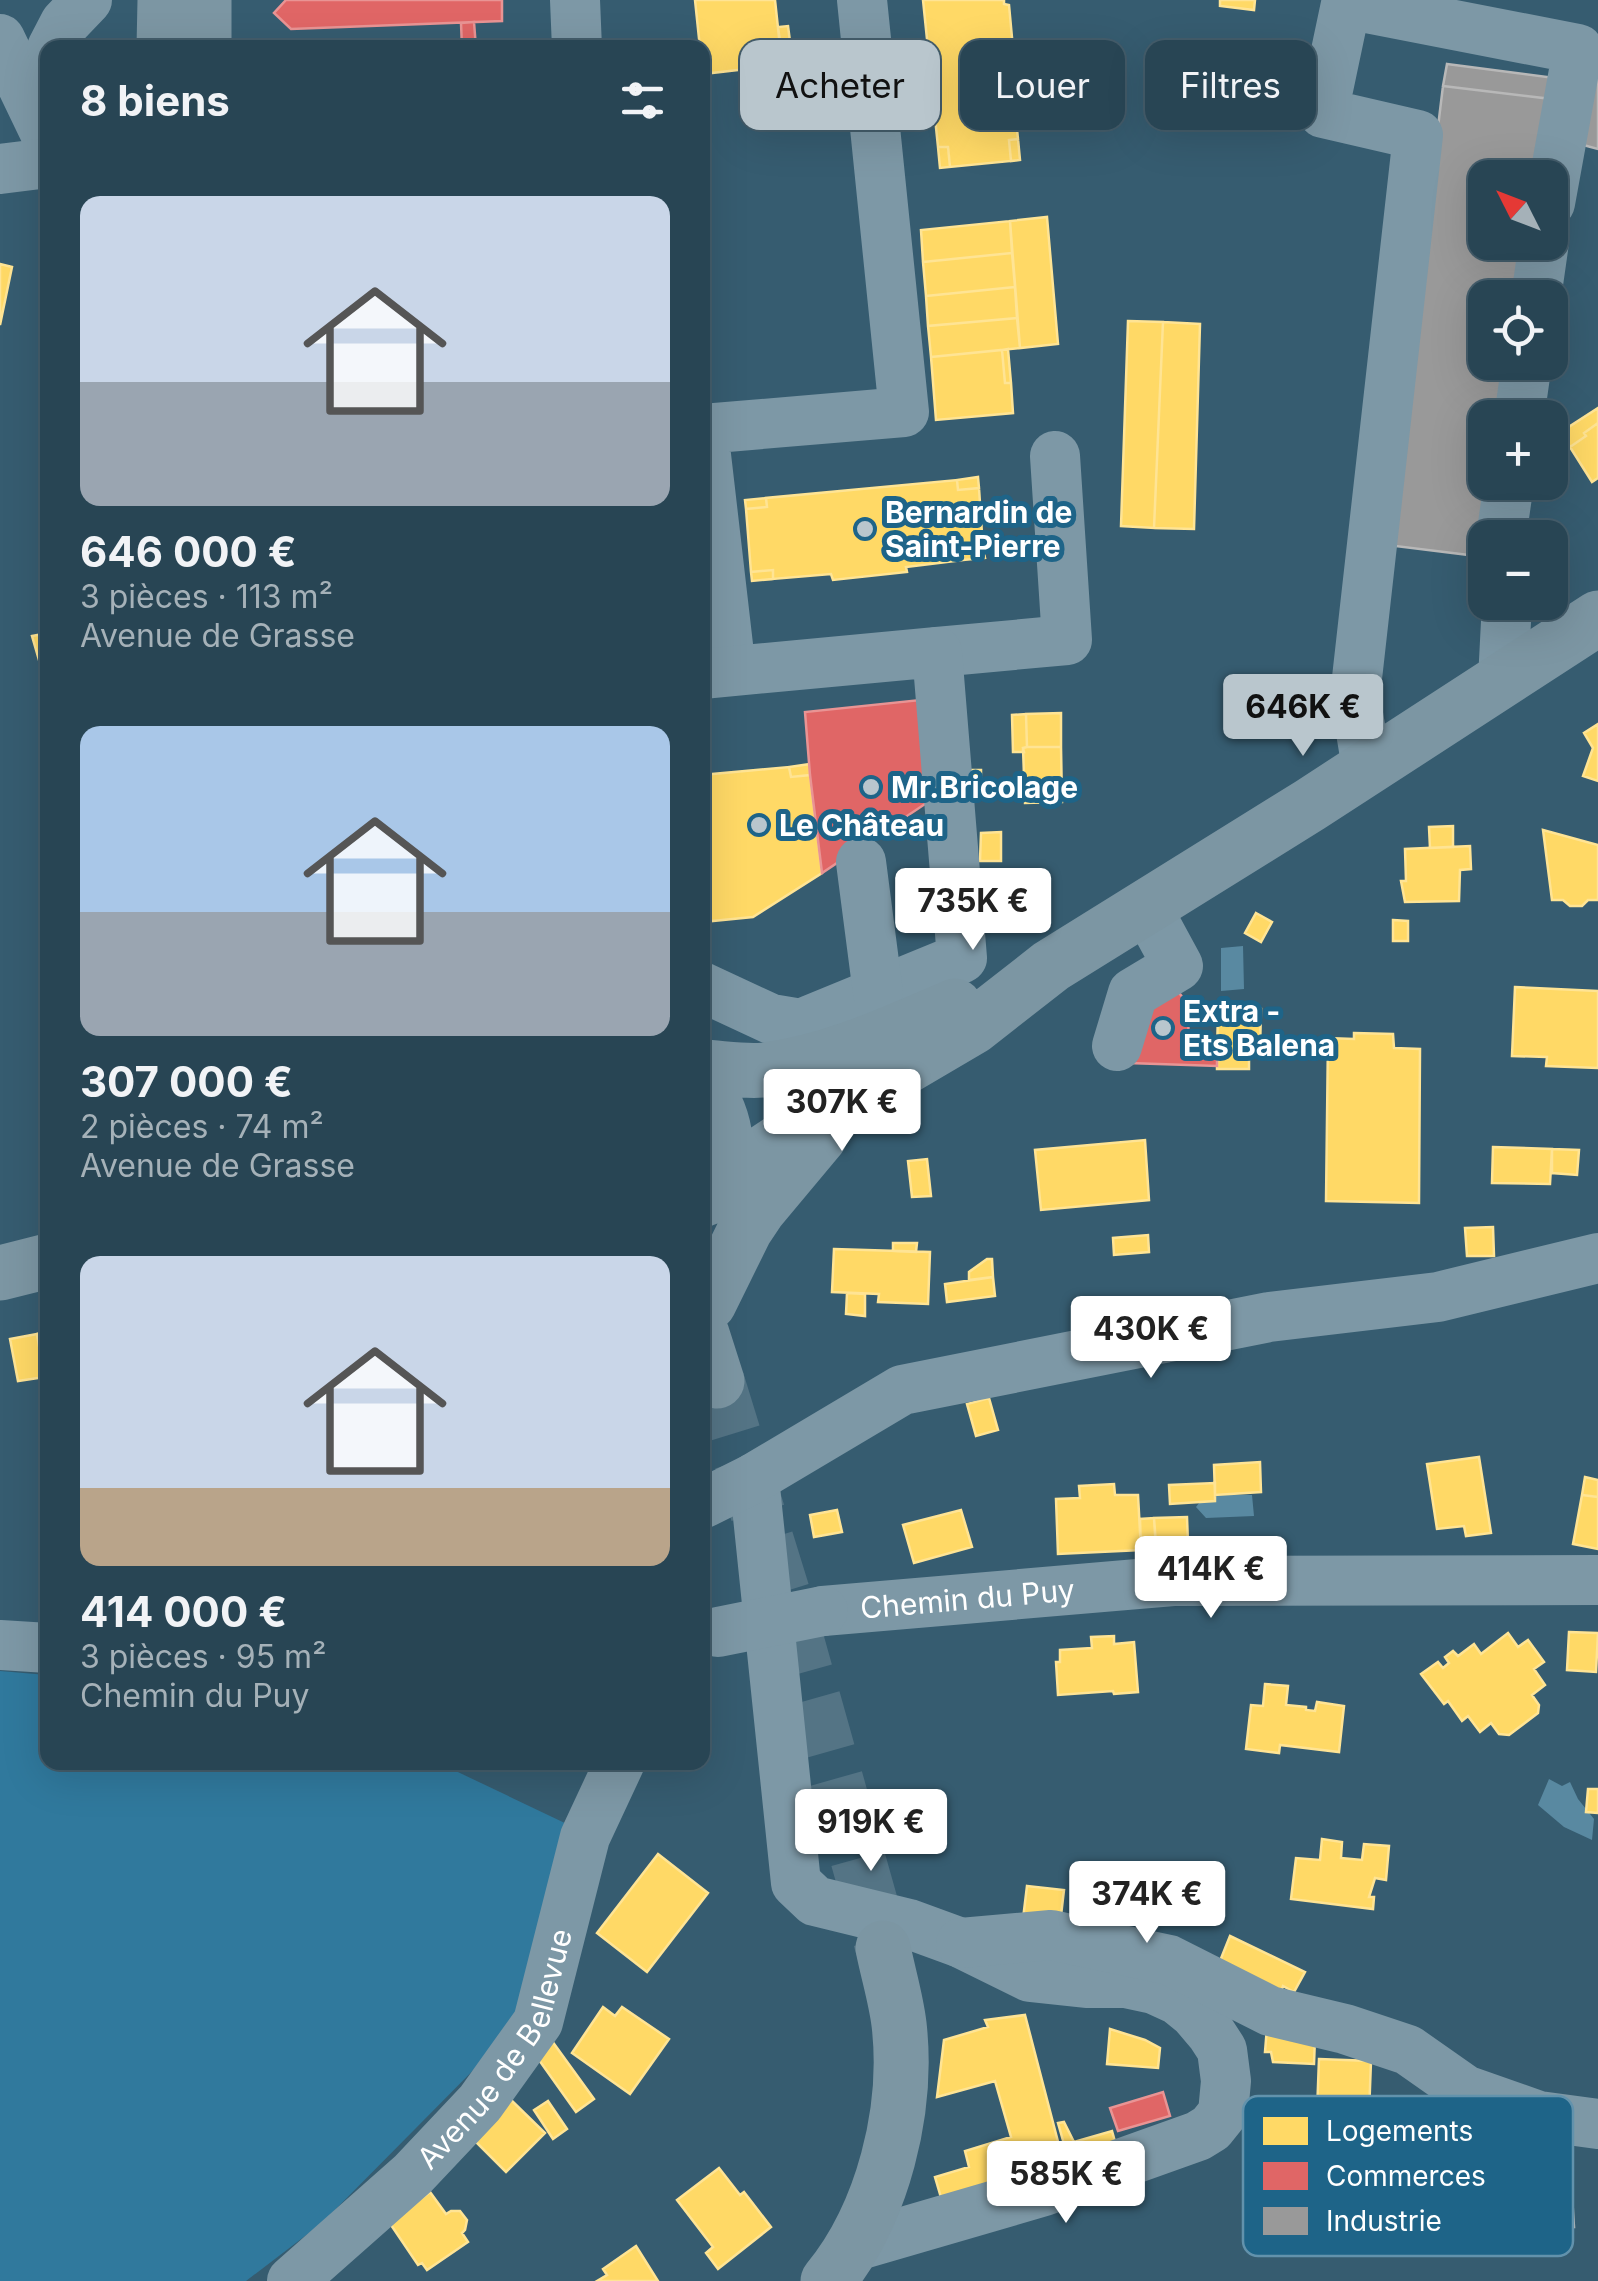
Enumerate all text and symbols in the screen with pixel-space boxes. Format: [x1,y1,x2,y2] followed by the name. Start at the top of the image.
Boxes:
[740,40,940,130] chip: Acheter
[960,40,1125,130] chip: Louer
[1145,40,1316,130] chip: Filtres
[615,73,670,128] icon: filters
[80,75,230,126] text: 8 biens
[1468,160,1568,260] north arrow
[1468,160,1568,620] map controls
[285,261,465,441] icon: home
[1468,280,1568,380] button: locate
[1468,400,1568,500] button: +
[885,494,1072,564] place label: Bernardin de Saint-Pierre
[854,518,876,540] marker: Bernardin de Saint-Pierre
[1468,520,1568,620] button: −
[80,526,297,577] text: 646 000 €
[80,577,333,616] text: 3 pièces · 113 m²
[80,616,355,655] text: Avenue de Grasse
[1222,674,1384,759] pin: 646K €
[1245,687,1361,726] text: 646K €
[891,769,1078,805] place label: Mr.Bricolage
[860,776,882,798] marker: Mr.Bricolage
[285,791,465,971] icon: home
[779,807,944,843] place label: Le Château
[748,814,770,836] marker: Le Château
[892,868,1054,953] pin: 735K €
[917,881,1029,920] text: 735K €
[1183,993,1335,1063] place label: Extra - Ets Balena
[1152,1017,1174,1039] marker: Extra - Ets Balena
[80,1056,293,1107] text: 307 000 €
[761,1069,923,1154] pin: 307K €
[786,1082,898,1121] text: 307K €
[80,1107,324,1146] text: 2 pièces · 74 m²
[80,1146,355,1185] text: Avenue de Grasse
[1070,1296,1232,1381] pin: 430K €
[1093,1309,1209,1348] text: 430K €
[285,1321,465,1501] icon: home
[1130,1536,1292,1621] pin: 414K €
[1157,1549,1265,1588] text: 414K €
[859,1571,1076,1626] street label: Chemin du Puy
[80,1586,287,1637] text: 414 000 €
[80,1637,326,1676] text: 3 pièces · 95 m²
[80,1676,310,1715] text: Chemin du Puy
[790,1789,952,1874] pin: 919K €
[817,1802,925,1841] text: 919K €
[1066,1861,1228,1946] pin: 374K €
[1091,1874,1203,1913] text: 374K €
[410,1925,579,2176] street label: Avenue de Bellevue
[1243,2096,1573,2256] legend
[1326,2114,1473,2148] text: Logements
[985,2141,1147,2226] pin: 585K €
[1009,2154,1123,2193] text: 585K €
[1326,2159,1486,2193] text: Commerces
[1326,2204,1442,2238] text: Industrie

